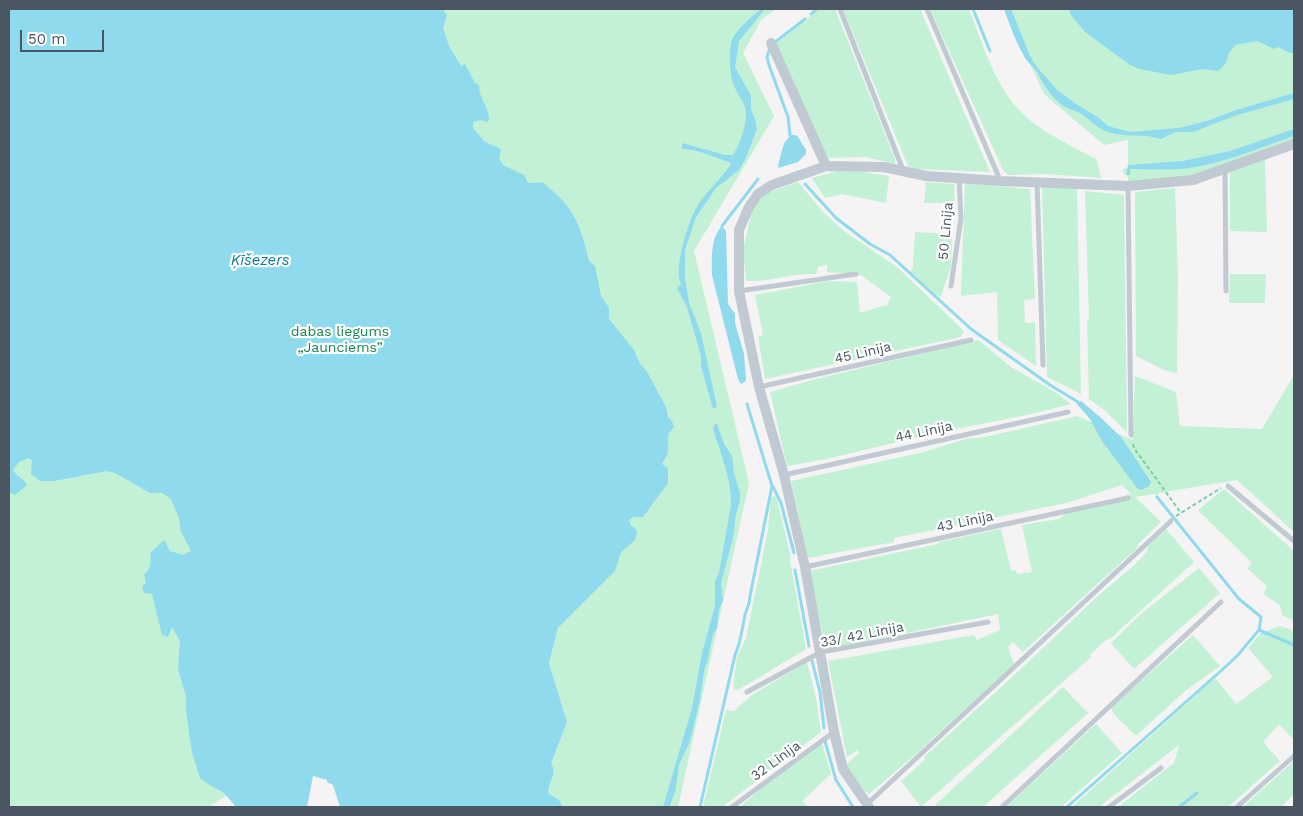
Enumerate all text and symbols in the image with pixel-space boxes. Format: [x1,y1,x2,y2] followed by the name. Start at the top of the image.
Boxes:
[22,20,106,52] scale bar
[28,30,65,48] text: 50 m
[935,201,957,261] street label: 50 Līnija
[231,252,289,270] water label: Ķīšezers
[291,324,389,357] park label: dabas liegums „Jaunciems”
[833,338,893,368] street label: 45 Līnija
[894,418,954,446] street label: 44 Līnija
[935,508,995,536] street label: 43 Līnija
[819,619,905,651] street label: 33/ 42 Līnija
[748,737,804,785] street label: 32 Līnija

